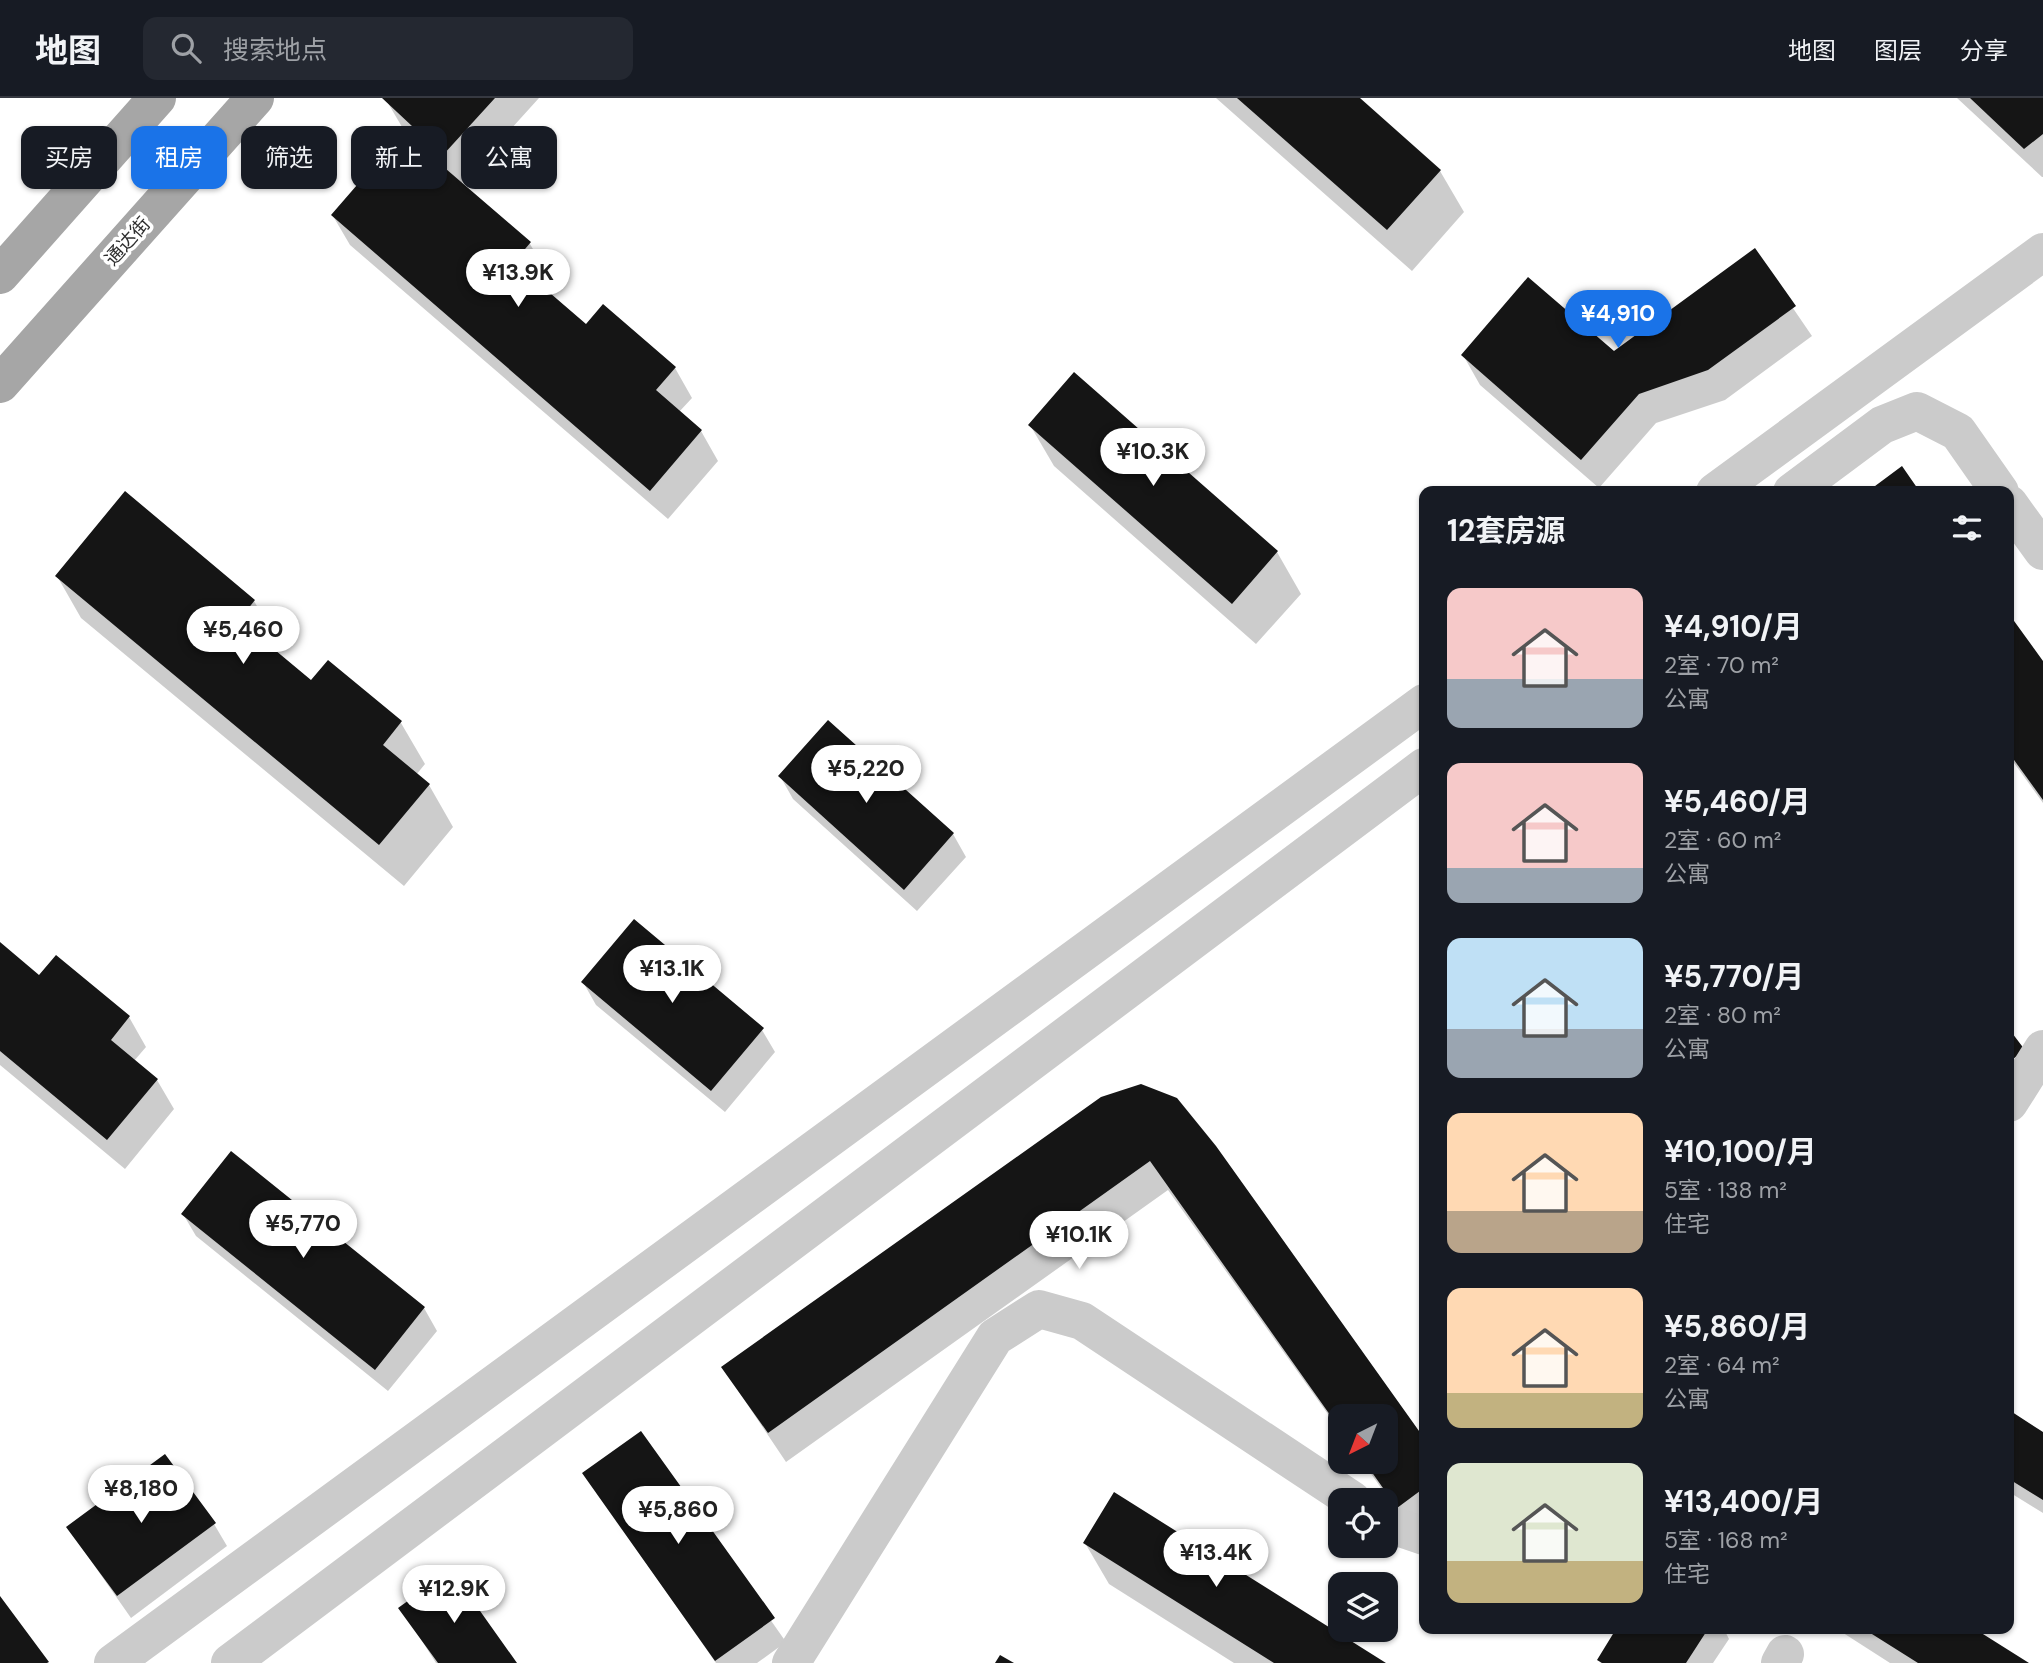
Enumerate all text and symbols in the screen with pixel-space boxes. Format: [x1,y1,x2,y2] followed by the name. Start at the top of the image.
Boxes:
[143,17,633,80] search box
[35,29,101,72] text: 地图
[167,29,205,67] icon: search
[223,33,327,67] text: 搜索地点
[1788,35,1836,66] text: 地图
[1874,35,1922,66] text: 图层
[1960,35,2008,66] text: 分享
[21,126,117,189] chip: 买房
[131,126,227,189] chip: 租房
[241,126,337,189] chip: 筛选
[351,126,447,189] chip: 新上
[461,126,557,189] chip: 公寓
[99,212,156,271] street label: 通达街
[461,250,575,309] pin: ¥13.9K
[482,257,554,287] text: ¥13.9K
[1561,290,1675,350] pin: ¥4,910
[1581,298,1655,328] text: ¥4,910
[1096,428,1210,488] pin: ¥10.3K
[1116,436,1190,466] text: ¥10.3K
[1948,509,1986,547] icon: filters
[1447,511,1565,550] text: 12套房源
[186,606,300,666] pin: ¥5,460
[1664,607,1803,646] text: ¥4,910/月
[203,614,283,644] text: ¥5,460
[1503,616,1587,700] icon: home
[1664,650,1779,680] text: 2室 · 70 m²
[1664,684,1710,714] text: 公寓
[809,746,923,805] pin: ¥5,220
[827,753,905,783] text: ¥5,220
[1664,782,1811,821] text: ¥5,460/月
[1503,791,1587,875] icon: home
[1664,825,1781,855] text: 2室 · 60 m²
[1664,859,1710,889] text: 公寓
[615,946,729,1005] pin: ¥13.1K
[639,953,705,983] text: ¥13.1K
[1664,957,1804,996] text: ¥5,770/月
[1503,966,1587,1050] icon: home
[1664,1000,1781,1030] text: 2室 · 80 m²
[1664,1034,1710,1064] text: 公寓
[1664,1132,1817,1171] text: ¥10,100/月
[1503,1141,1587,1225] icon: home
[1664,1175,1787,1205] text: 5室 · 138 m²
[246,1200,360,1260] pin: ¥5,770
[265,1208,341,1238] text: ¥5,770
[1664,1209,1710,1239] text: 住宅
[1022,1212,1136,1271] pin: ¥10.1K
[1045,1219,1113,1249] text: ¥10.1K
[1664,1307,1810,1346] text: ¥5,860/月
[1503,1316,1587,1400] icon: home
[1664,1350,1780,1380] text: 2室 · 64 m²
[1664,1384,1710,1414] text: 公寓
[1328,1404,1398,1474] north arrow
[1328,1404,1398,1642] map controls
[84,1466,198,1525] pin: ¥8,180
[104,1473,178,1503] text: ¥8,180
[1664,1482,1823,1521] text: ¥13,400/月
[621,1486,735,1546] pin: ¥5,860
[1328,1488,1398,1558] button: locate
[1503,1491,1587,1575] icon: home
[638,1494,718,1524] text: ¥5,860
[1664,1525,1788,1555] text: 5室 · 168 m²
[1159,1530,1273,1589] pin: ¥13.4K
[1180,1537,1252,1567] text: ¥13.4K
[1664,1559,1710,1589] text: 住宅
[397,1566,511,1625] pin: ¥12.9K
[1328,1572,1398,1642] button: layers
[418,1573,490,1603] text: ¥12.9K

